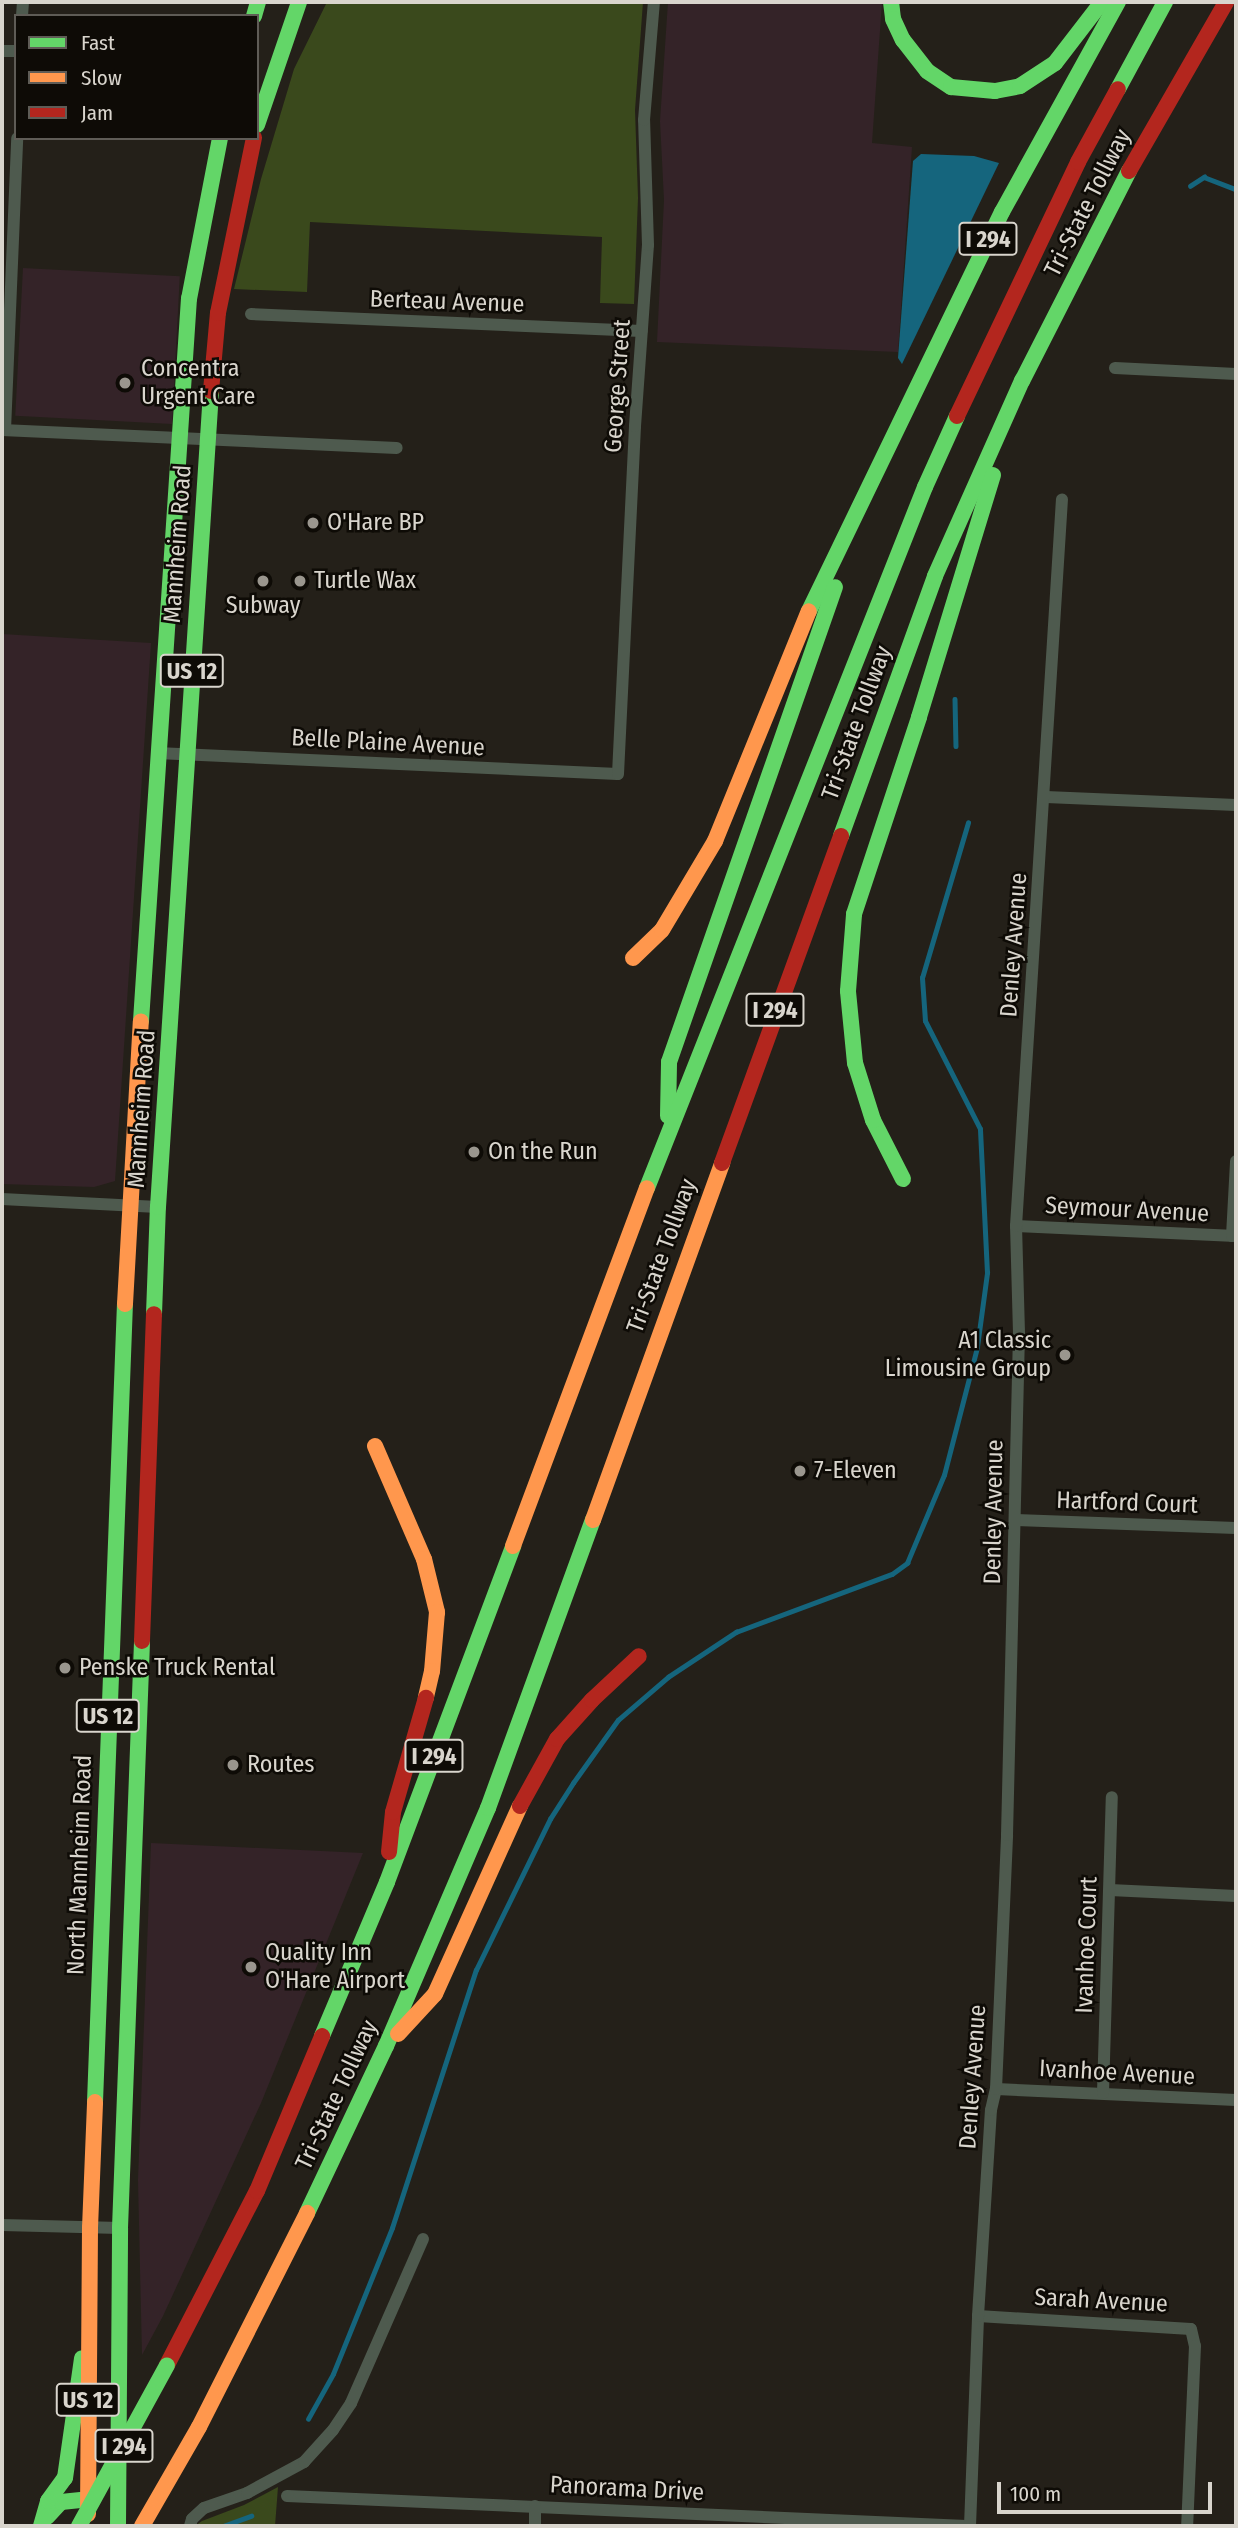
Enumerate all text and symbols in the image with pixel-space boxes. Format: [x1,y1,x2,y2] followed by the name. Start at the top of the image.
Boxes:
[14,14,259,140] legend
[81,30,115,56] text: Fast
[81,65,122,91] text: Slow
[81,100,113,126] text: Jam
[1038,124,1138,282] street label: Tri-State Tollway
[958,220,1018,258] road number: I 294
[369,285,525,319] street label: Berteau Avenue
[599,318,637,454] street label: George Street
[141,355,255,411] place label: Concentra Urgent Care
[115,373,135,393] marker: Concentra Urgent Care
[158,464,198,624] street label: Mannheim Road
[327,509,424,537] place label: O'Hare BP
[305,515,321,531] marker: O'Hare BP
[314,567,416,595] place label: Turtle Wax
[255,573,271,589] marker: Subway
[292,573,308,589] marker: Turtle Wax
[226,592,300,620] place label: Subway
[816,642,898,804] street label: Tri-State Tollway
[159,652,225,691] road number: US 12
[291,724,485,762] street label: Belle Plaine Avenue
[995,872,1033,1018] street label: Denley Avenue
[745,990,805,1030] road number: I 294
[122,1029,162,1189] street label: Mannheim Road
[488,1138,598,1166] place label: On the Run
[466,1144,482,1160] marker: On the Run
[621,1175,703,1337] street label: Tri-State Tollway
[1044,1191,1210,1229] street label: Seymour Avenue
[885,1327,1051,1383] place label: A1 Classic Limousine Group
[1057,1347,1073,1363] marker: A1 Classic Limousine Group
[978,1439,1010,1585] street label: Denley Avenue
[814,1457,897,1485] place label: 7-Eleven
[792,1463,808,1479] marker: 7-Eleven
[1056,1486,1198,1520] street label: Hartford Court
[79,1654,275,1682] place label: Penske Truck Rental
[57,1660,73,1676] marker: Penske Truck Rental
[75,1696,141,1736] road number: US 12
[404,1736,464,1776] road number: I 294
[247,1751,314,1779] place label: Routes
[62,1754,98,1976] street label: North Mannheim Road
[225,1757,241,1773] marker: Routes
[1070,1876,1104,2014] street label: Ivanhoe Court
[265,1939,405,1995] place label: Quality Inn O'Hare Airport
[243,1959,259,1975] marker: Quality Inn O'Hare Airport
[954,2004,992,2150] street label: Denley Avenue
[290,2016,384,2174] street label: Tri-State Tollway
[1038,2055,1196,2091] street label: Ivanhoe Avenue
[1034,2283,1168,2319] street label: Sarah Avenue
[55,2380,121,2420] road number: US 12
[94,2426,154,2466] road number: I 294
[1000,2468,1215,2512] scale bar
[549,2471,705,2507] street label: Panorama Drive
[1010,2481,1061,2507] text: 100 m

